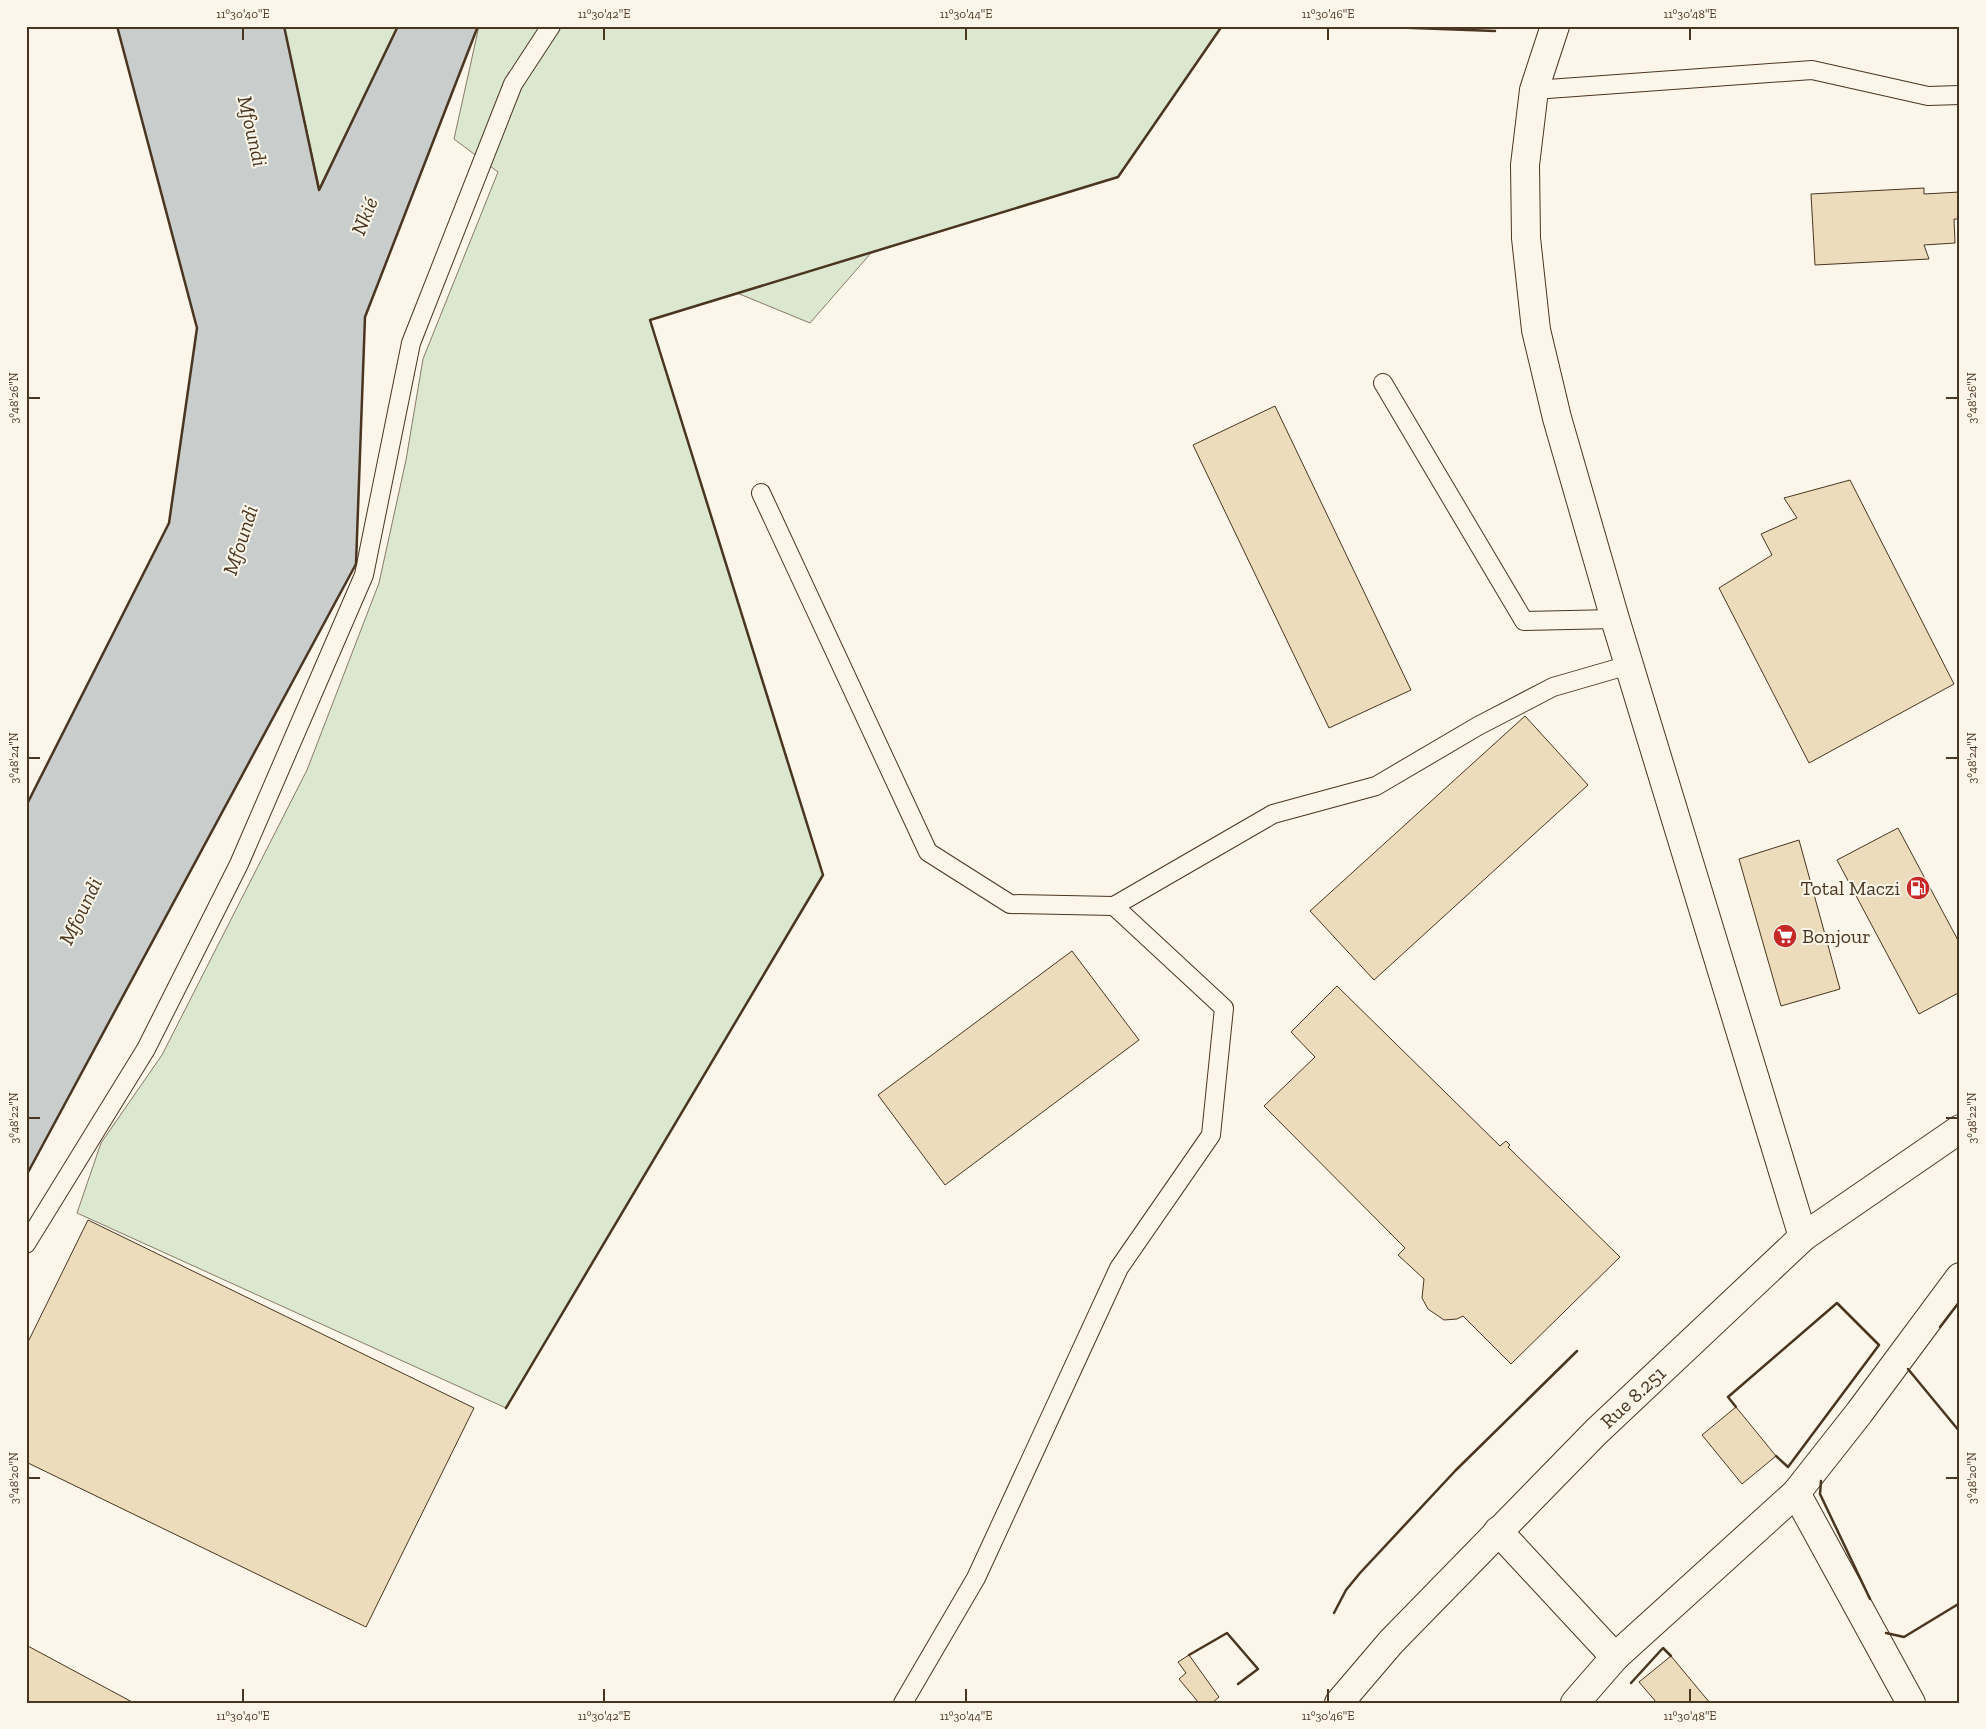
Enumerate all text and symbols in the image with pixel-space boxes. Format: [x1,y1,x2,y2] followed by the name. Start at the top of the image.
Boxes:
[216,7,270,21] text: 11°30'40"E
[578,7,630,21] text: 11°30'42"E
[940,7,992,21] text: 11°30'44"E
[1302,7,1354,21] text: 11°30'46"E
[1664,7,1716,21] text: 11°30'48"E
[233,93,273,169] water label: Mfoundi
[345,193,383,239] water label: Nkié
[7,372,21,424] text: 3°48'26"N
[1965,372,1979,424] text: 3°48'26"N
[217,502,263,578] water label: Mfoundi
[7,732,21,784] text: 3°48'24"N
[1965,732,1979,784] text: 3°48'24"N
[53,873,107,949] water label: Mfoundi
[1905,875,1931,901] fuel station icon: Total Maczi
[1800,876,1900,900] place label: Total Maczi
[1772,923,1798,949] supermarket icon: Bonjour
[1802,924,1871,948] place label: Bonjour
[7,1092,21,1144] text: 3°48'22"N
[1965,1092,1979,1144] text: 3°48'22"N
[1595,1361,1671,1433] street label: Rue 8.251
[7,1452,21,1504] text: 3°48'20"N
[1965,1452,1979,1504] text: 3°48'20"N
[216,1709,270,1723] text: 11°30'40"E
[578,1709,630,1723] text: 11°30'42"E
[940,1709,992,1723] text: 11°30'44"E
[1302,1709,1354,1723] text: 11°30'46"E
[1664,1709,1716,1723] text: 11°30'48"E

